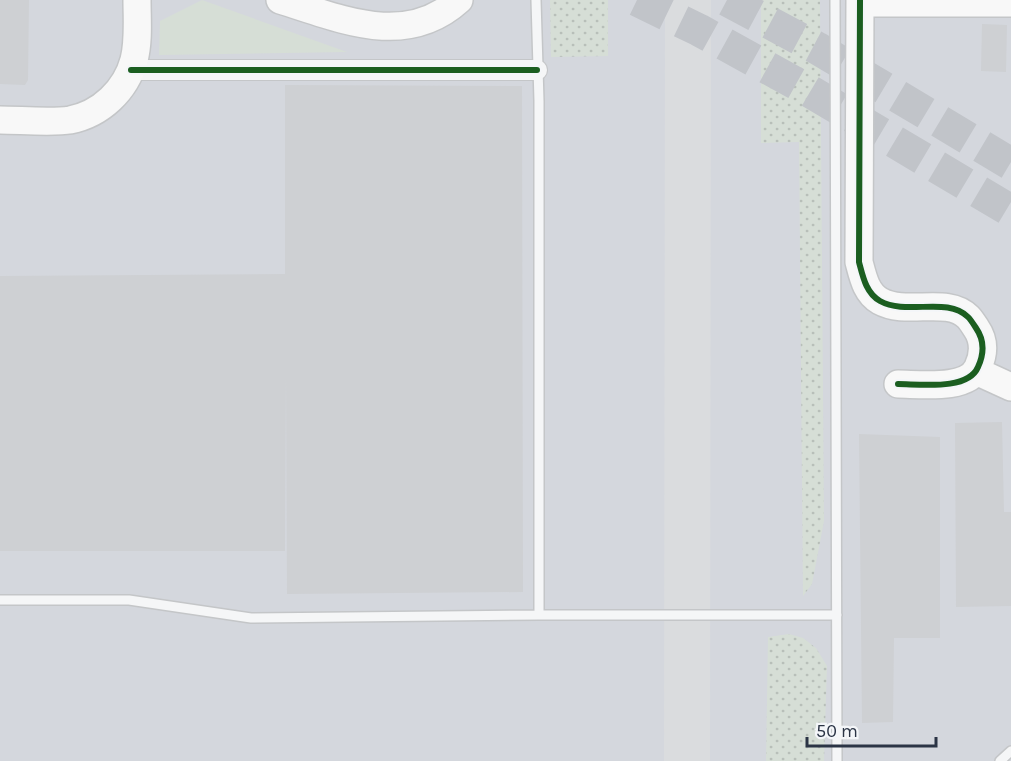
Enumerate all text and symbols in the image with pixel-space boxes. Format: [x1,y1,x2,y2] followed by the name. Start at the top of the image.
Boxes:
[807,710,936,748] scale bar
[816,720,858,742] text: 50 m

